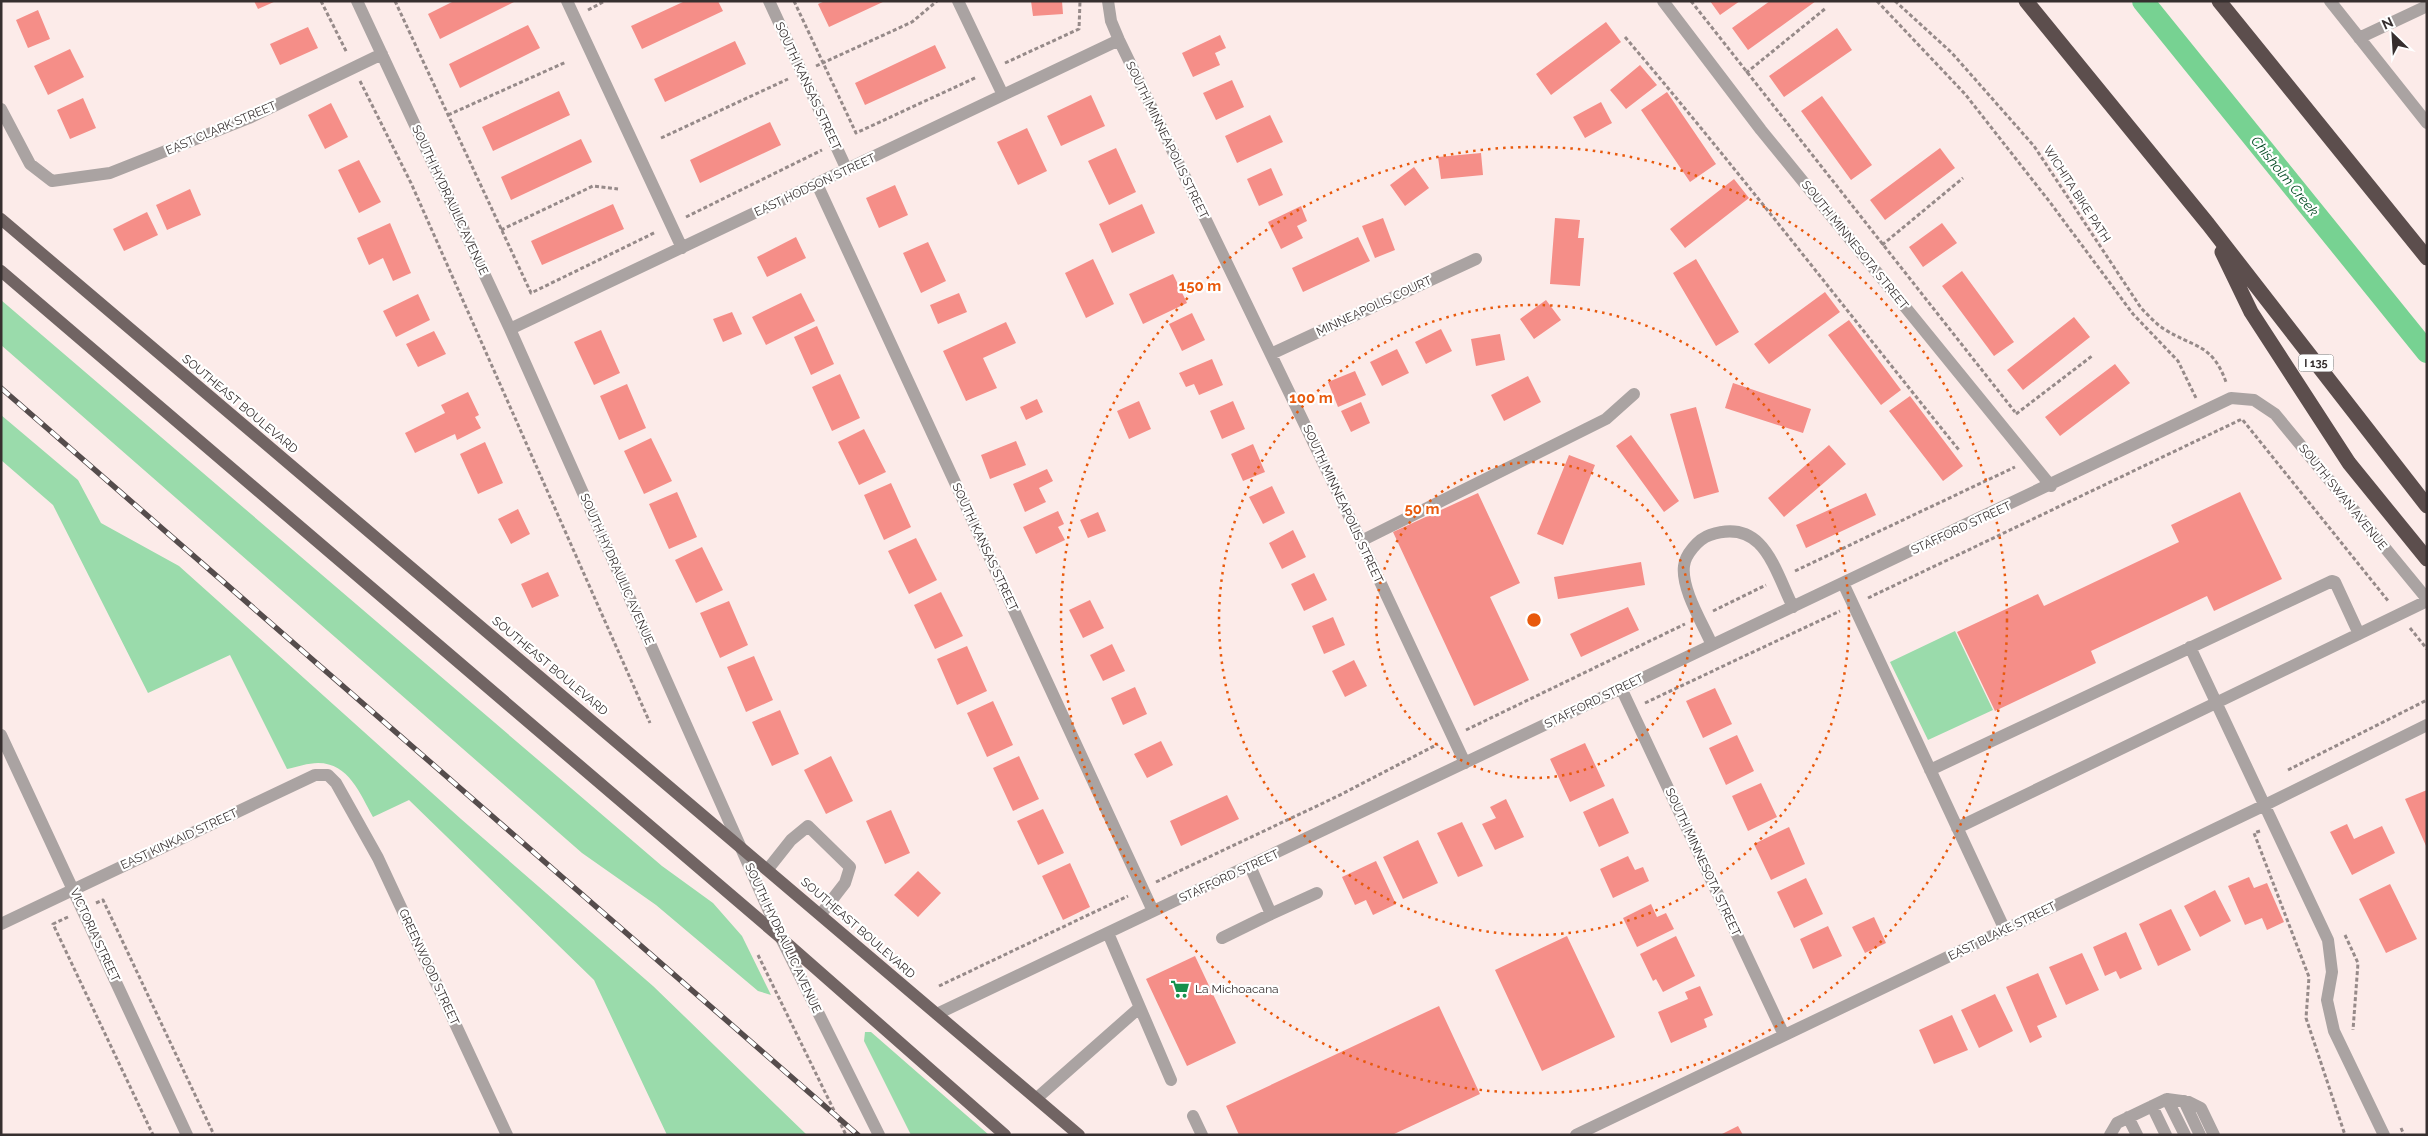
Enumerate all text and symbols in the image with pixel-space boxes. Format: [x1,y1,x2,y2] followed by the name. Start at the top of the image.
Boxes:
[2368,10,2418,60] north arrow
[2379,14,2396,33] text: N
[772,20,844,153] street label: SOUTH KANSAS STREET
[1123,59,1212,222] street label: SOUTH MINNEAPOLIS STREET
[164,98,279,158] street label: EAST CLARK STREET
[409,123,491,277] street label: SOUTH HYDRAULIC AVENUE
[2248,133,2322,220] water label: Chisholm Creek
[2041,143,2113,245] street label: WICHITA BIKE PATH
[752,150,878,219] street label: EAST HODSON STREET
[1799,178,1912,313] street label: SOUTH MINNESOTA STREET
[1314,273,1434,339] street label: MINNEAPOLIS COURT
[1179,277,1221,295] text: 150 m
[179,352,301,457] street label: SOUTHEAST BOULEVARD
[2298,354,2334,372] road number: I 135
[1289,389,1333,407] text: 100 m
[1300,423,1386,586] street label: SOUTH MINNEAPOLIS STREET
[2296,441,2390,553] street label: SOUTH SWAN AVENUE
[949,481,1021,614] street label: SOUTH KANSAS STREET
[577,491,657,647] street label: SOUTH HYDRAULIC AVENUE
[1909,498,2014,557] street label: STAFFORD STREET
[1404,500,1440,518] text: 50 m
[1525,611,1543,629] centre of rings
[489,614,611,719] street label: SOUTHEAST BOULEVARD
[1542,671,1647,731] street label: STAFFORD STREET
[1663,786,1744,939] street label: SOUTH MINNESOTA STREET
[118,805,240,872] street label: EAST KINKAID STREET
[1177,846,1282,905] street label: STAFFORD STREET
[742,861,824,1015] street label: SOUTH HYDRAULIC AVENUE
[798,875,918,982] street label: SOUTHEAST BOULEVARD
[67,886,123,984] street label: VICTORIA STREET
[1946,899,2059,963] street label: EAST BLAKE STREET
[396,907,462,1028] street label: GREENWOOD STREET
[1169,978,1191,1000] supermarket icon: La Michoacana
[1195,982,1279,996] place label: La Michoacana

